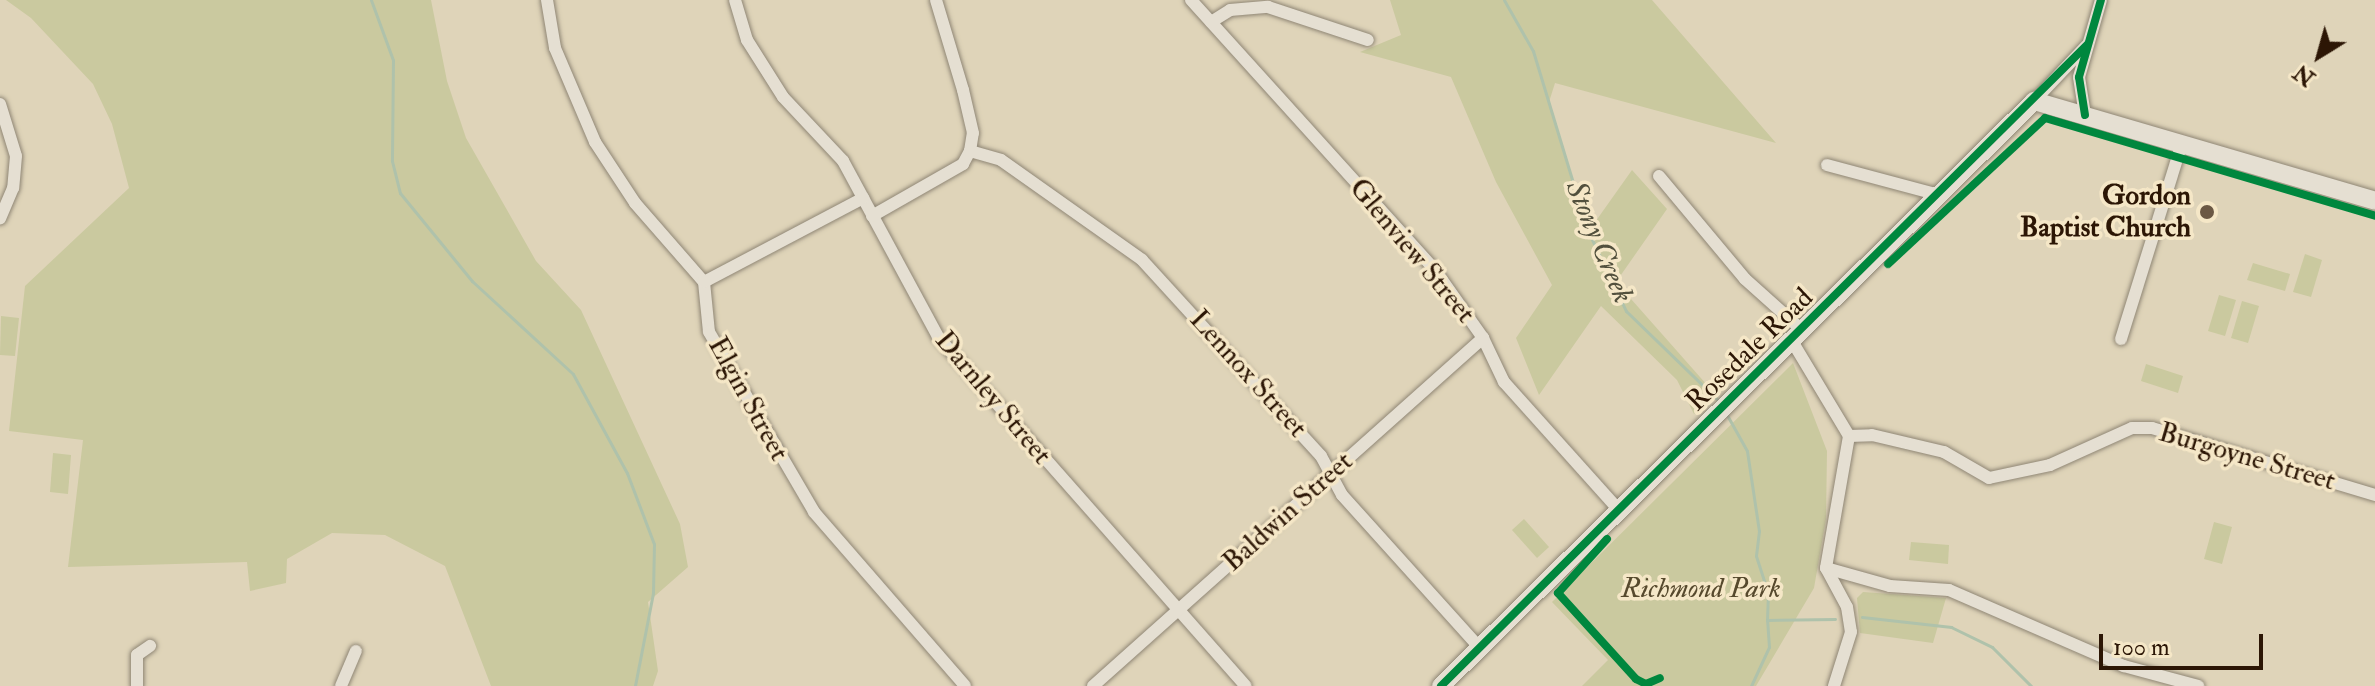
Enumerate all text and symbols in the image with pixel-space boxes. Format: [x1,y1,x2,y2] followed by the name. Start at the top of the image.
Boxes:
[2279,16,2359,96] north arrow
[2288,58,2321,92] text: N
[1342,172,1482,330] street label: Glenview Street
[1557,175,1641,309] water label: Stony Creek
[2020,179,2191,245] place label: Gordon Baptist Church
[2198,203,2216,221] marker: Gordon Baptist Church
[1680,281,1820,419] street label: Rosedale Road
[1182,303,1314,445] street label: Lennox Street
[928,325,1058,471] street label: Darnley Street
[700,331,796,467] street label: Elgin Street
[2155,416,2339,498] street label: Burgoyne Street
[1216,445,1360,579] street label: Baldwin Street
[1621,572,1781,606] park label: Richmond Park
[2103,618,2267,668] scale bar
[2113,632,2170,663] text: 100 m

